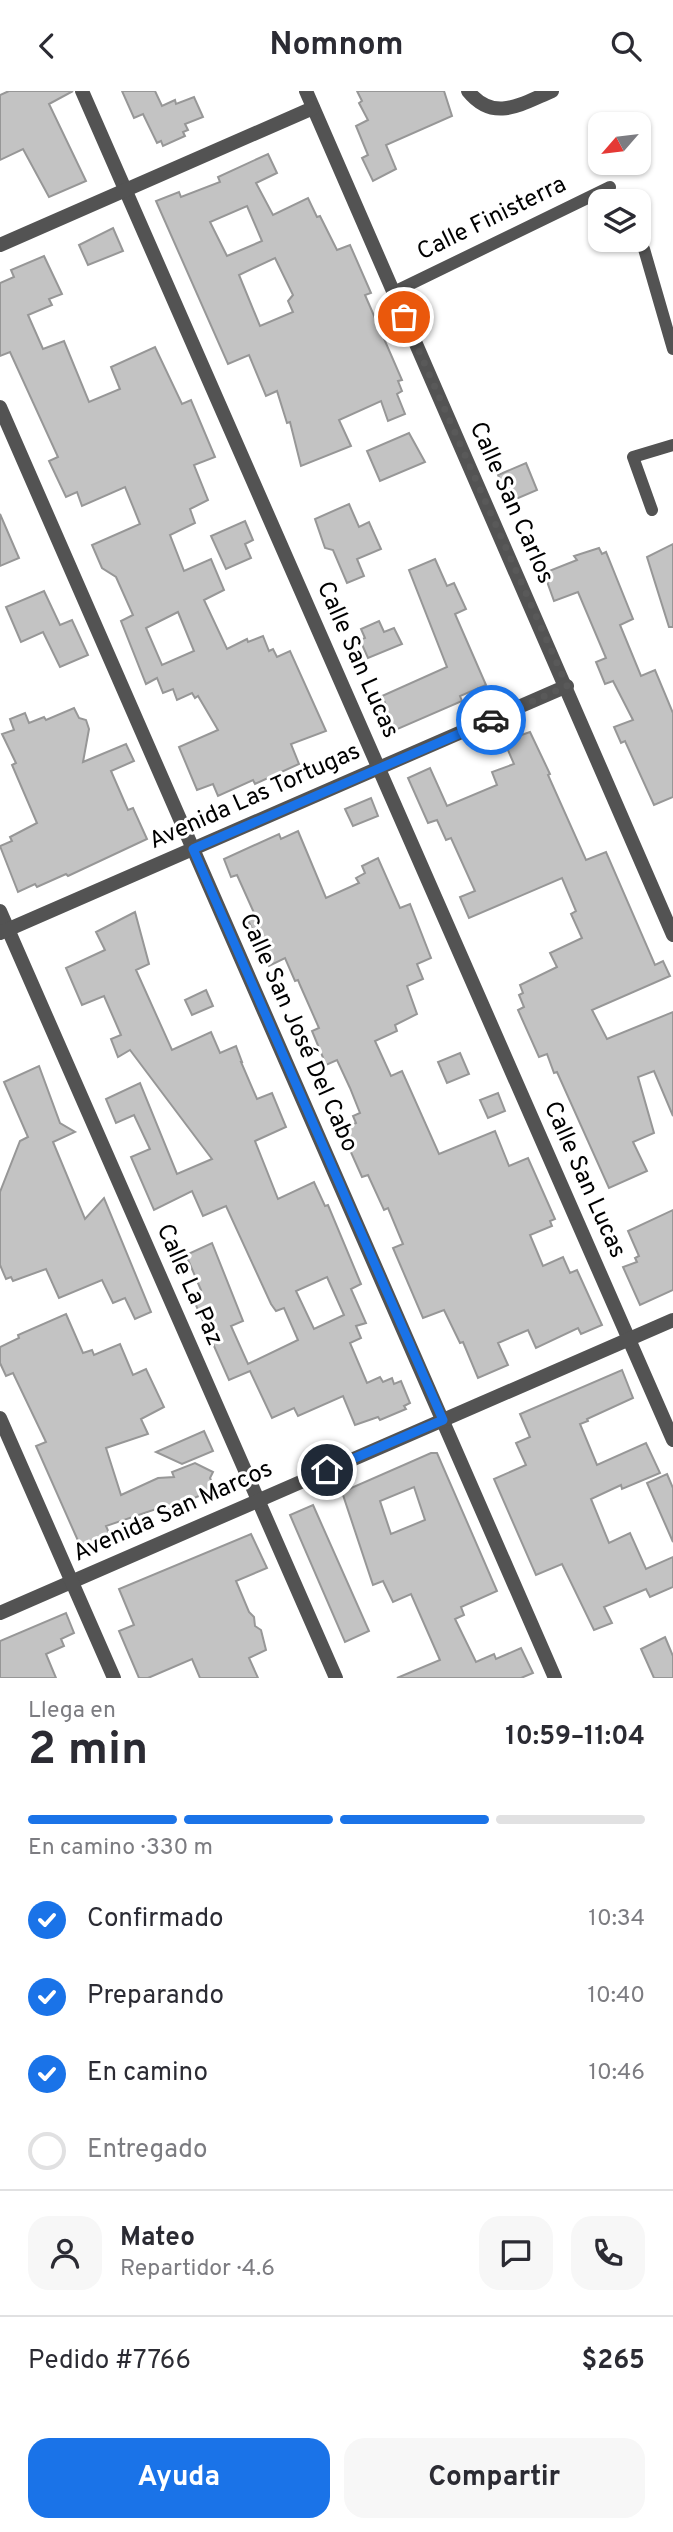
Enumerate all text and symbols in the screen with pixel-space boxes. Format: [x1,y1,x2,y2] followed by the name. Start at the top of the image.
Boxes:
[270,26,403,66] text: Nomnom
[28,27,66,65] icon: back
[607,27,645,65] icon: search
[588,112,651,175] north arrow
[588,112,651,252] map controls
[413,170,571,268] street label: Calle Finisterra
[588,189,651,252] button: layers
[374,287,434,347] pin
[385,298,423,336] icon: bag
[462,417,560,589] street label: Calle San Carlos
[309,577,405,743] street label: Calle San Lucas
[456,685,526,755] courier
[472,701,510,739] icon: car
[145,737,365,857] street label: Avenida Las Tortugas
[232,909,364,1157] street label: Calle San José Del Cabo
[536,1097,632,1263] street label: Calle San Lucas
[149,1219,229,1351] street label: Calle La Paz
[297,1440,357,1500] pin
[308,1451,346,1489] icon: home
[69,1455,277,1569] street label: Avenida San Marcos
[28,1697,116,1726] text: Llega en
[505,1721,645,1754] text: 10:59–11:04
[28,1722,148,1781] text: 2 min
[28,1834,213,1863] text: En camino · 330 m
[28,1901,66,1939] icon: check
[87,1903,224,1936] text: Confirmado
[588,1905,645,1934] text: 10:34
[28,1978,66,2016] icon: check
[87,1980,224,2013] text: Preparando
[587,1982,645,2011] text: 10:40
[28,2055,66,2093] icon: check
[87,2057,208,2090] text: En camino
[588,2059,645,2088] text: 10:46
[87,2134,207,2167] text: Entregado
[28,2216,102,2290] button: person
[479,2216,553,2290] button: chat
[571,2216,645,2290] button: phone
[120,2222,195,2255] text: Mateo
[120,2255,275,2284] text: Repartidor · 4.6
[28,2345,191,2378] text: Pedido #7766
[582,2345,645,2378] text: $265
[28,2438,330,2518] button: Ayuda
[344,2438,645,2518] button: Compartir

